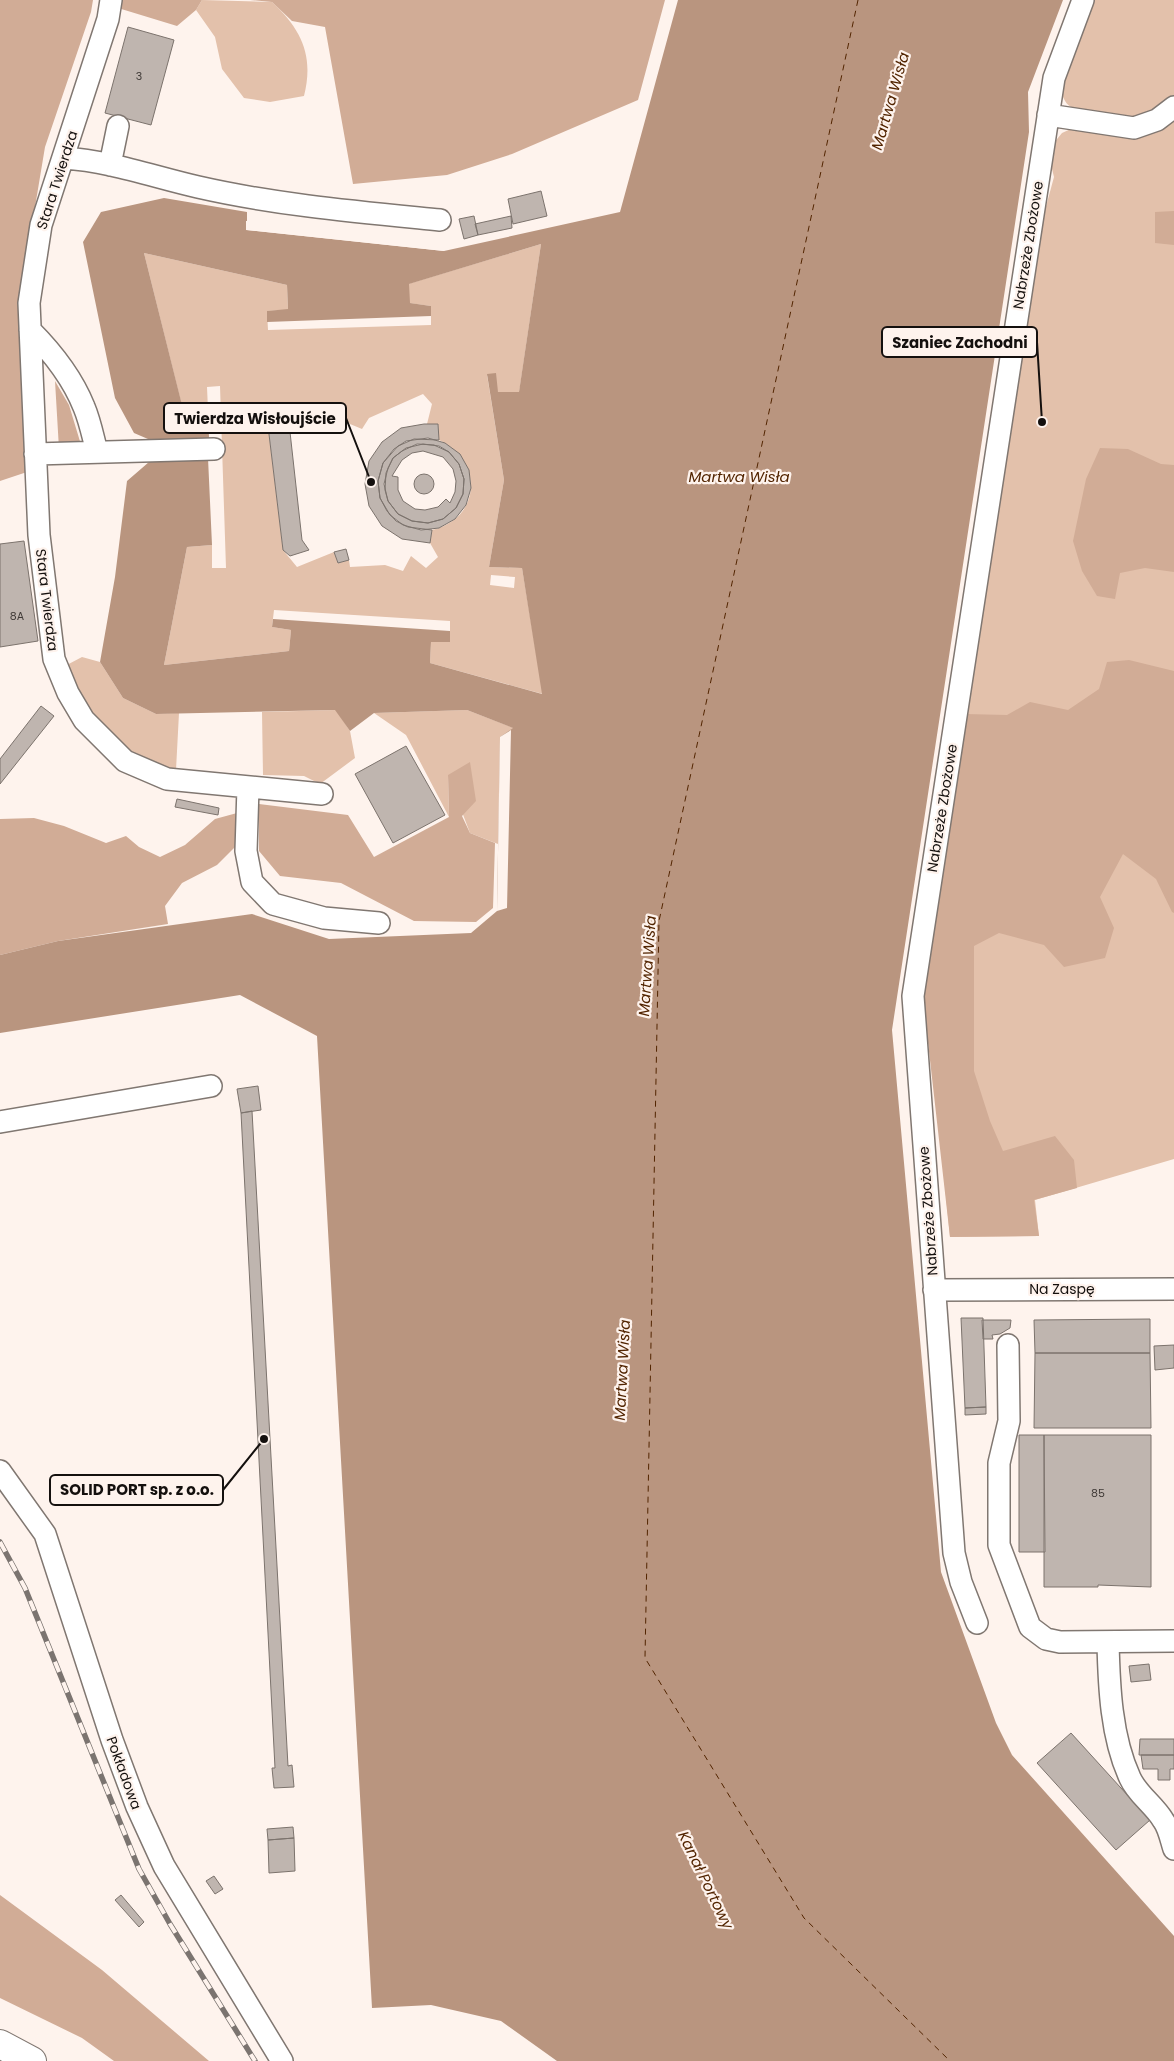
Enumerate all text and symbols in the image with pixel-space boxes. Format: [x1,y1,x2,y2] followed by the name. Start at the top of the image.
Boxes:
[866,50,914,152] water label: Martwa Wisła
[136,68,142,84] house number: 3
[32,128,82,232] street label: Stara Twierdza
[1008,179,1048,310] street label: Nabrzeże Zbożowe
[882,327,1037,357] callout: Szaniec Zachodni
[892,332,1028,353] text: Szaniec Zachodni
[164,403,346,433] callout: Twierdza Wisłoujście
[174,408,336,429] text: Twierdza Wisłoujście
[688,466,790,487] water label: Martwa Wisła
[31,548,63,652] street label: Stara Twierdza
[10,608,25,624] house number: 8A
[922,742,962,873] street label: Nabrzeże Zbożowe
[633,915,661,1017] water label: Martwa Wisła
[913,1145,942,1276] street label: Nabrzeże Zbożowe
[1029,1279,1095,1299] street label: Na Zaspę
[609,1319,635,1421] water label: Martwa Wisła
[50,1475,223,1505] callout: SOLID PORT sp. z o.o.
[60,1479,214,1500] text: SOLID PORT sp. z o.o.
[1091,1485,1105,1501] house number: 85
[101,1734,147,1812] street label: Pokładowa
[673,1827,739,1933] water label: Kanał Portowy

